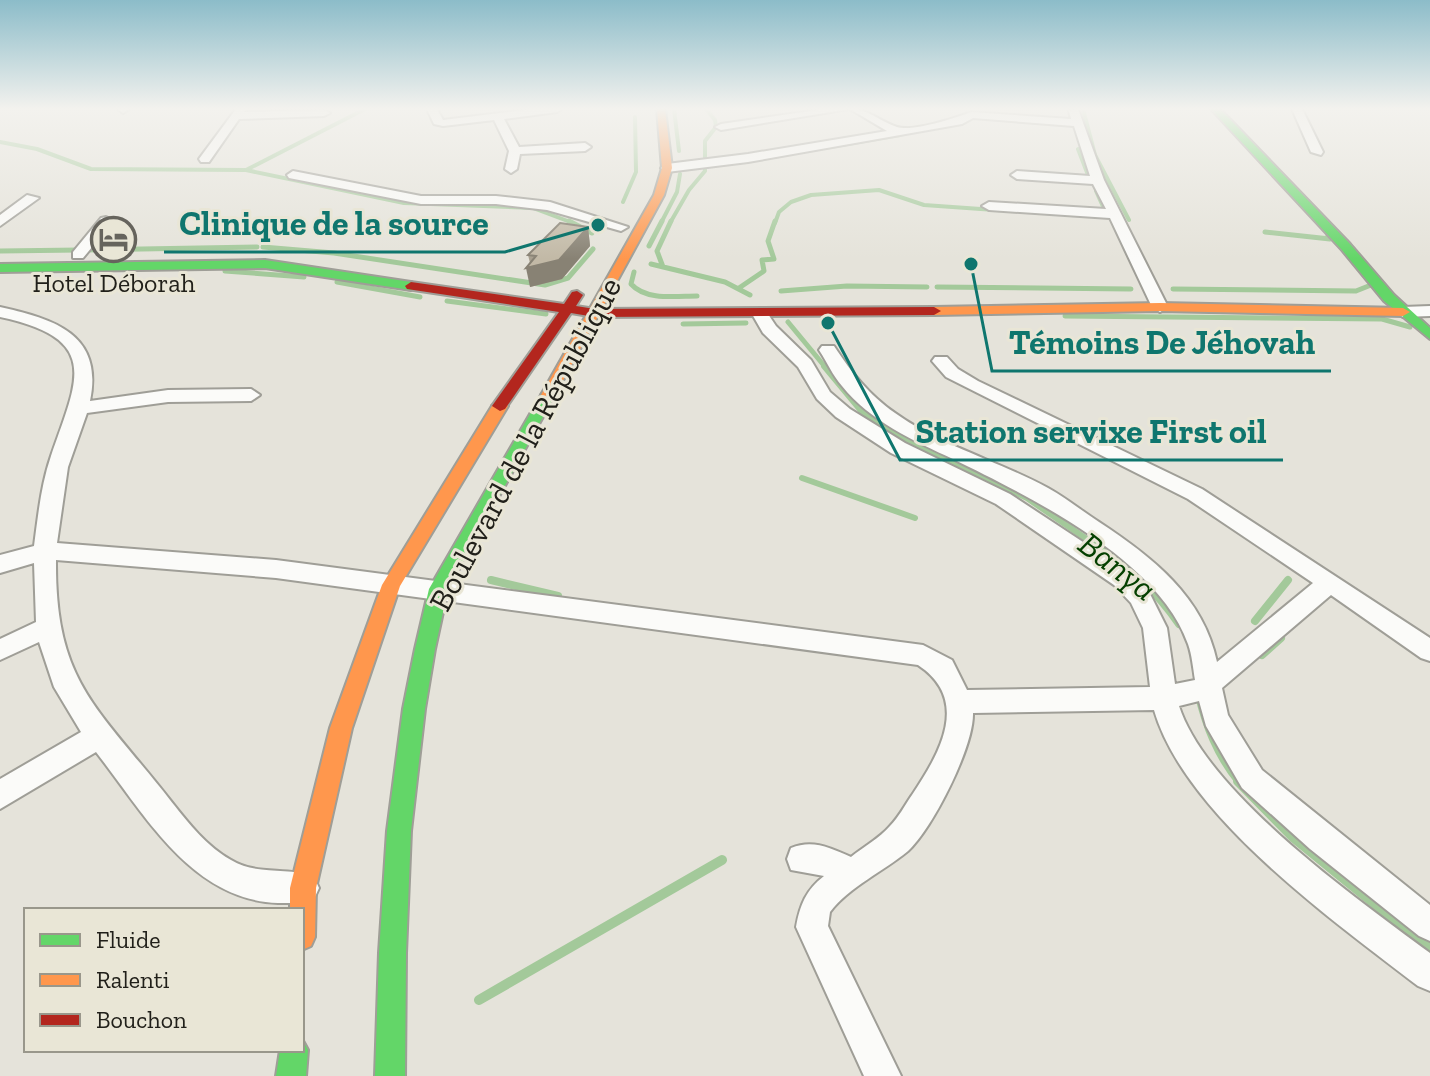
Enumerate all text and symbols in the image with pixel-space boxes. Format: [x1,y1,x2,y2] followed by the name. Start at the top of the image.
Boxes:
[164,194,505,252] callout: Clinique de la source
[179,203,489,244] text: Clinique de la source
[90,216,138,264] hotel icon: Hotel Déborah
[33,267,196,299] place label: Hotel Déborah
[421,271,629,617] street label: Boulevard de la République
[992,313,1331,371] callout: Témoins De Jéhovah
[1009,322,1316,363] text: Témoins De Jéhovah
[900,402,1283,460] callout: Station servixe First oil
[915,411,1267,452] text: Station servixe First oil
[1071,523,1165,609] water label: Banya
[24,908,304,1052] legend
[96,925,160,954] text: Fluide
[96,965,170,994] text: Ralenti
[96,1005,187,1034] text: Bouchon

